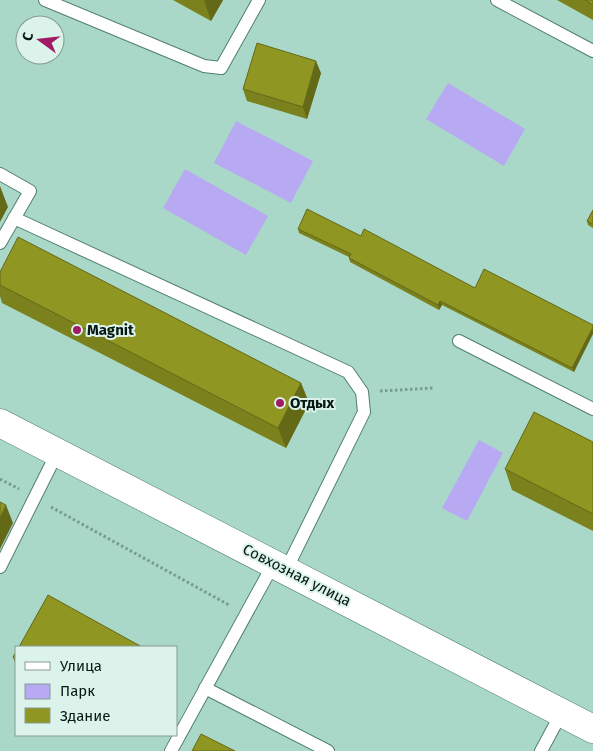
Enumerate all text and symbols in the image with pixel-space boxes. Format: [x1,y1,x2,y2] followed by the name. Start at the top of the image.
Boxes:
[15,15,65,65] north arrow
[19,31,37,43] text: С
[87,321,134,339] place label: Magnit
[71,324,83,336] marker: Magnit
[290,394,334,412] place label: Отдых
[274,397,286,409] marker: Отдых
[240,540,354,610] street label: Совхозная улица
[15,646,178,736] legend
[60,657,102,675] text: Улица
[60,682,95,700] text: Парк
[60,707,110,725] text: Здание

